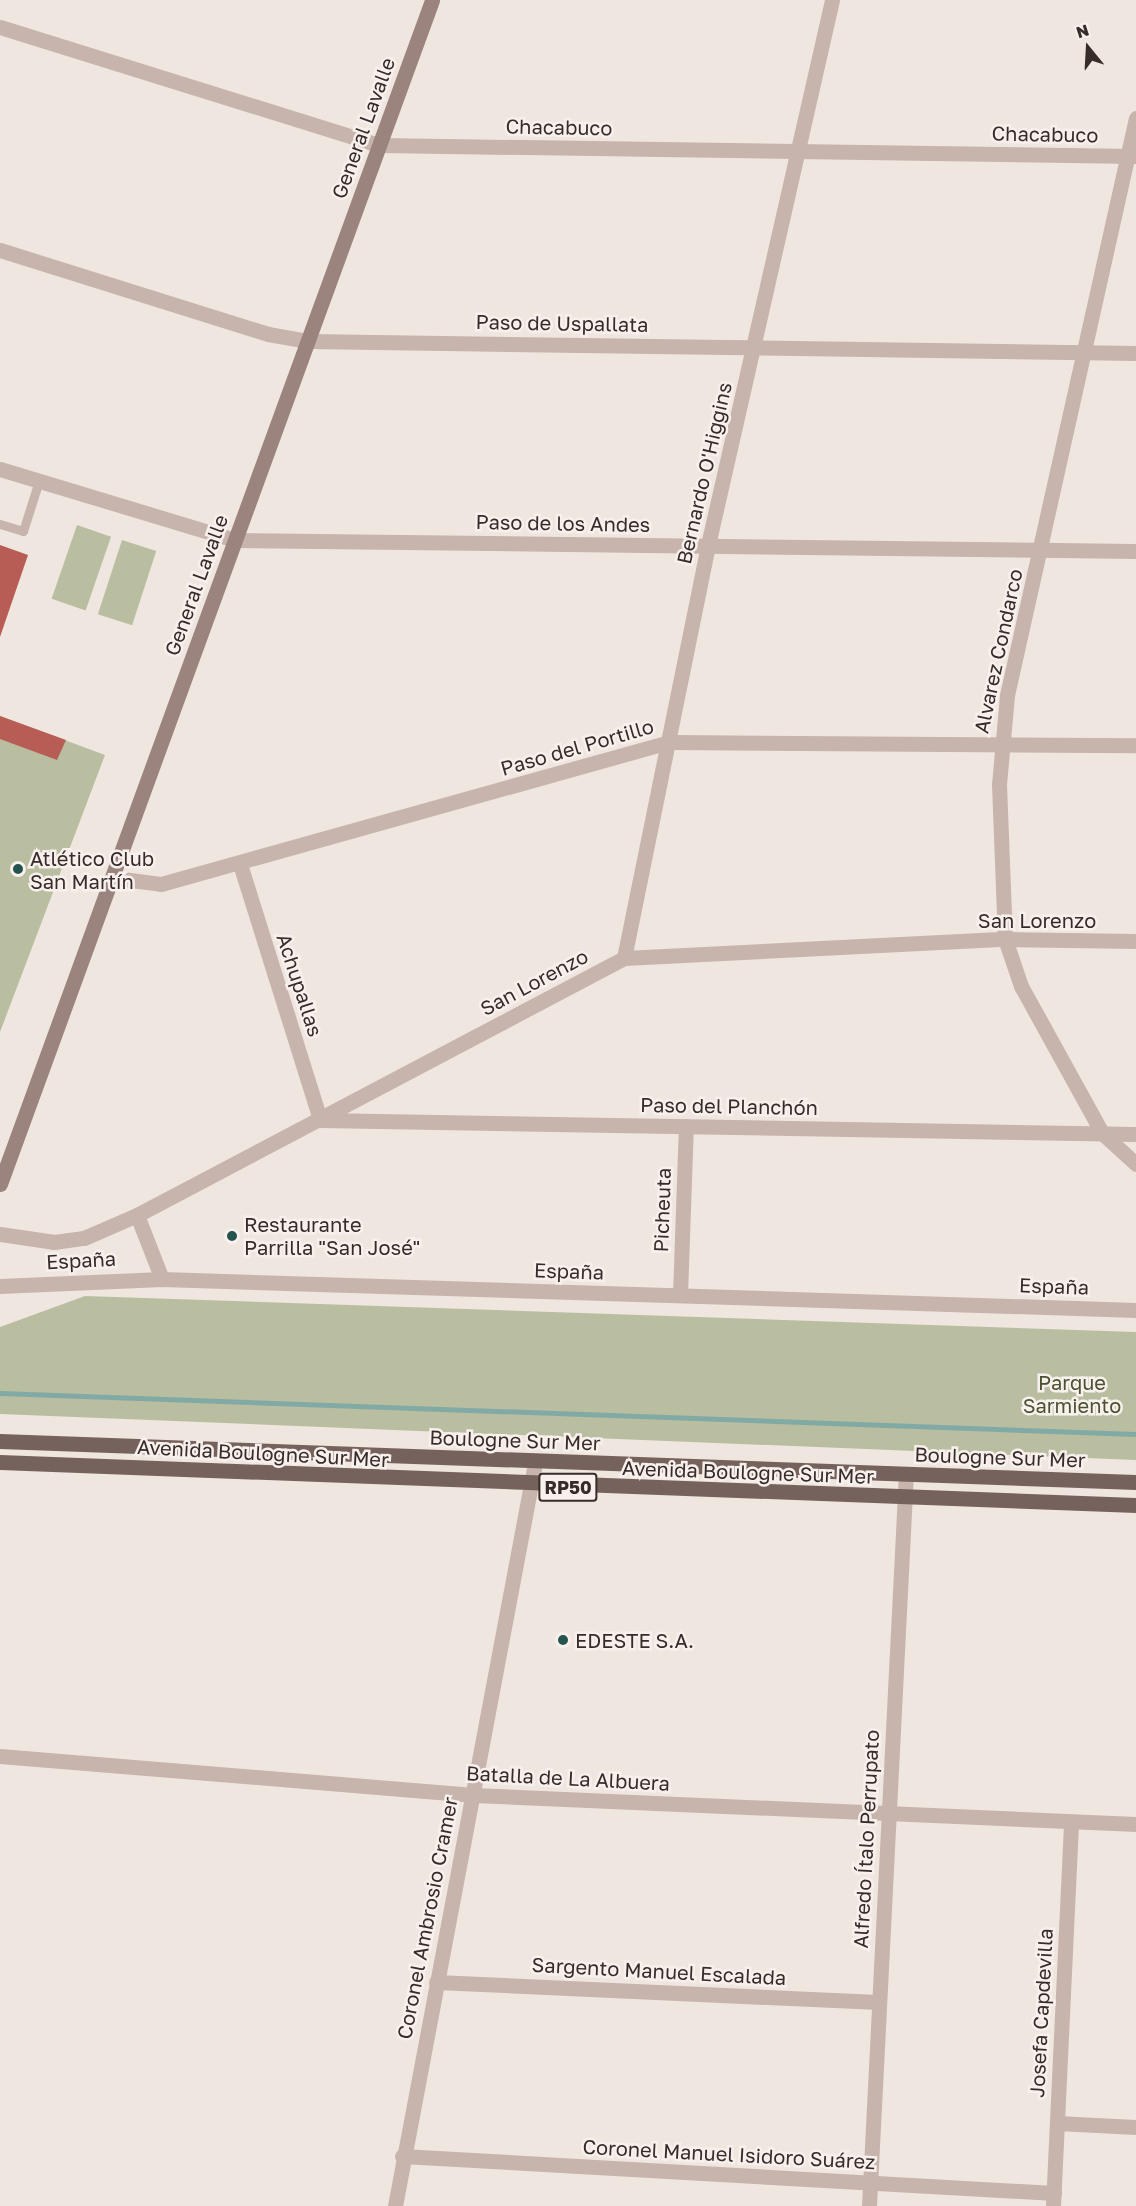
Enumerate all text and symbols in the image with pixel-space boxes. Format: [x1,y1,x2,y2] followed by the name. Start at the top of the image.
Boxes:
[1058,18,1118,78] north arrow
[1074,19,1091,42] text: N
[326,54,400,202] street label: General Lavalle
[505,114,613,140] street label: Chacabuco
[991,121,1099,147] street label: Chacabuco
[475,309,649,337] street label: Paso de Uspallata
[671,380,737,566] street label: Bernardo O'Higgins
[475,509,651,537] street label: Paso de los Andes
[159,511,233,659] street label: General Lavalle
[969,567,1027,735] street label: Alvarez Condarco
[498,714,656,780] street label: Paso del Portillo
[30,846,154,893] place label: Atlético Club San Martín
[11,862,25,876] marker: Atlético Club San Martín
[978,908,1096,932] street label: San Lorenzo
[272,931,328,1039] street label: Achupallas
[476,944,592,1020] street label: San Lorenzo
[640,1092,818,1120] street label: Paso del Planchón
[649,1167,675,1253] street label: Picheuta
[244,1212,420,1259] place label: Restaurante Parrilla "San José"
[225,1229,239,1243] marker: Restaurante Parrilla "San José"
[45,1246,117,1274] street label: España
[534,1258,604,1284] street label: España
[1019,1273,1089,1299] street label: España
[1023,1370,1121,1417] park label: Parque Sarmiento
[429,1425,601,1455] street label: Boulogne Sur Mer
[137,1434,389,1472] street label: Avenida Boulogne Sur Mer
[914,1442,1086,1472] street label: Boulogne Sur Mer
[622,1456,874,1488] street label: Avenida Boulogne Sur Mer
[538,1472,598,1502] road number: RP50
[575,1628,694,1652] place label: EDESTE S.A.
[556,1633,570,1647] marker: EDESTE S.A.
[848,1729,884,1949] street label: Alfredo Ítalo Perrupato
[466,1761,670,1795] street label: Batalla de La Albuera
[392,1795,462,2041] street label: Coronel Ambrosio Cramer
[1025,1928,1057,2098] street label: Josefa Capdevilla
[531,1952,787,1990] street label: Sargento Manuel Escalada
[582,2134,876,2174] street label: Coronel Manuel Isidoro Suárez

